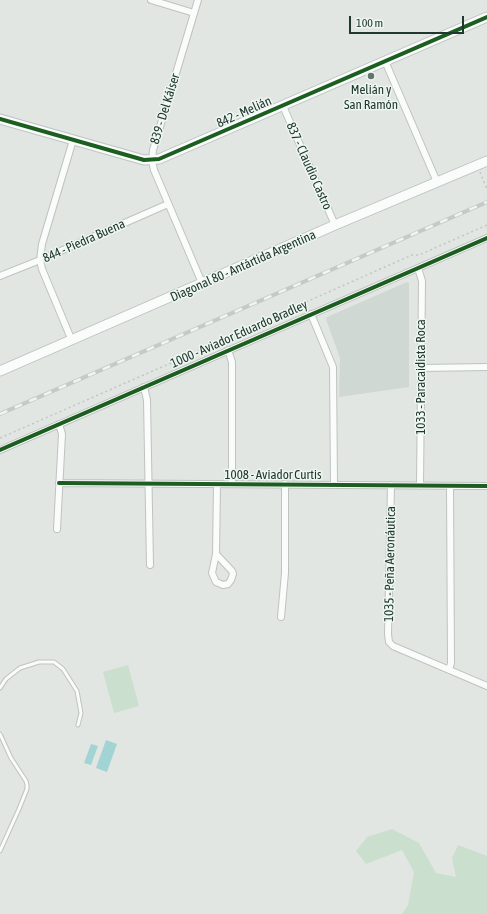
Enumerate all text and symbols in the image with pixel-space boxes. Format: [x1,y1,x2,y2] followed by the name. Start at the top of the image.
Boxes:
[351,8,466,34] scale bar
[356,16,383,30] text: 100 m
[366,71,376,81] marker: Melián y San Ramón
[147,72,183,146] street label: 839 - Del Káiser
[344,82,398,113] place label: Melián y San Ramón
[214,93,274,131] street label: 842 - Melián
[283,120,335,212] street label: 837 - Claudio Castro
[40,216,128,266] street label: 844 - Piedra Buena
[168,227,318,305] street label: Diagonal 80 - Antártida Argentina
[168,297,310,371] street label: 1000 - Aviador Eduardo Bradley
[413,319,429,435] street label: 1033 - Paracaidista Roca
[224,467,322,483] street label: 1008 - Aviador Curtis
[381,506,399,622] street label: 1035 - Peña Aeronáutica

